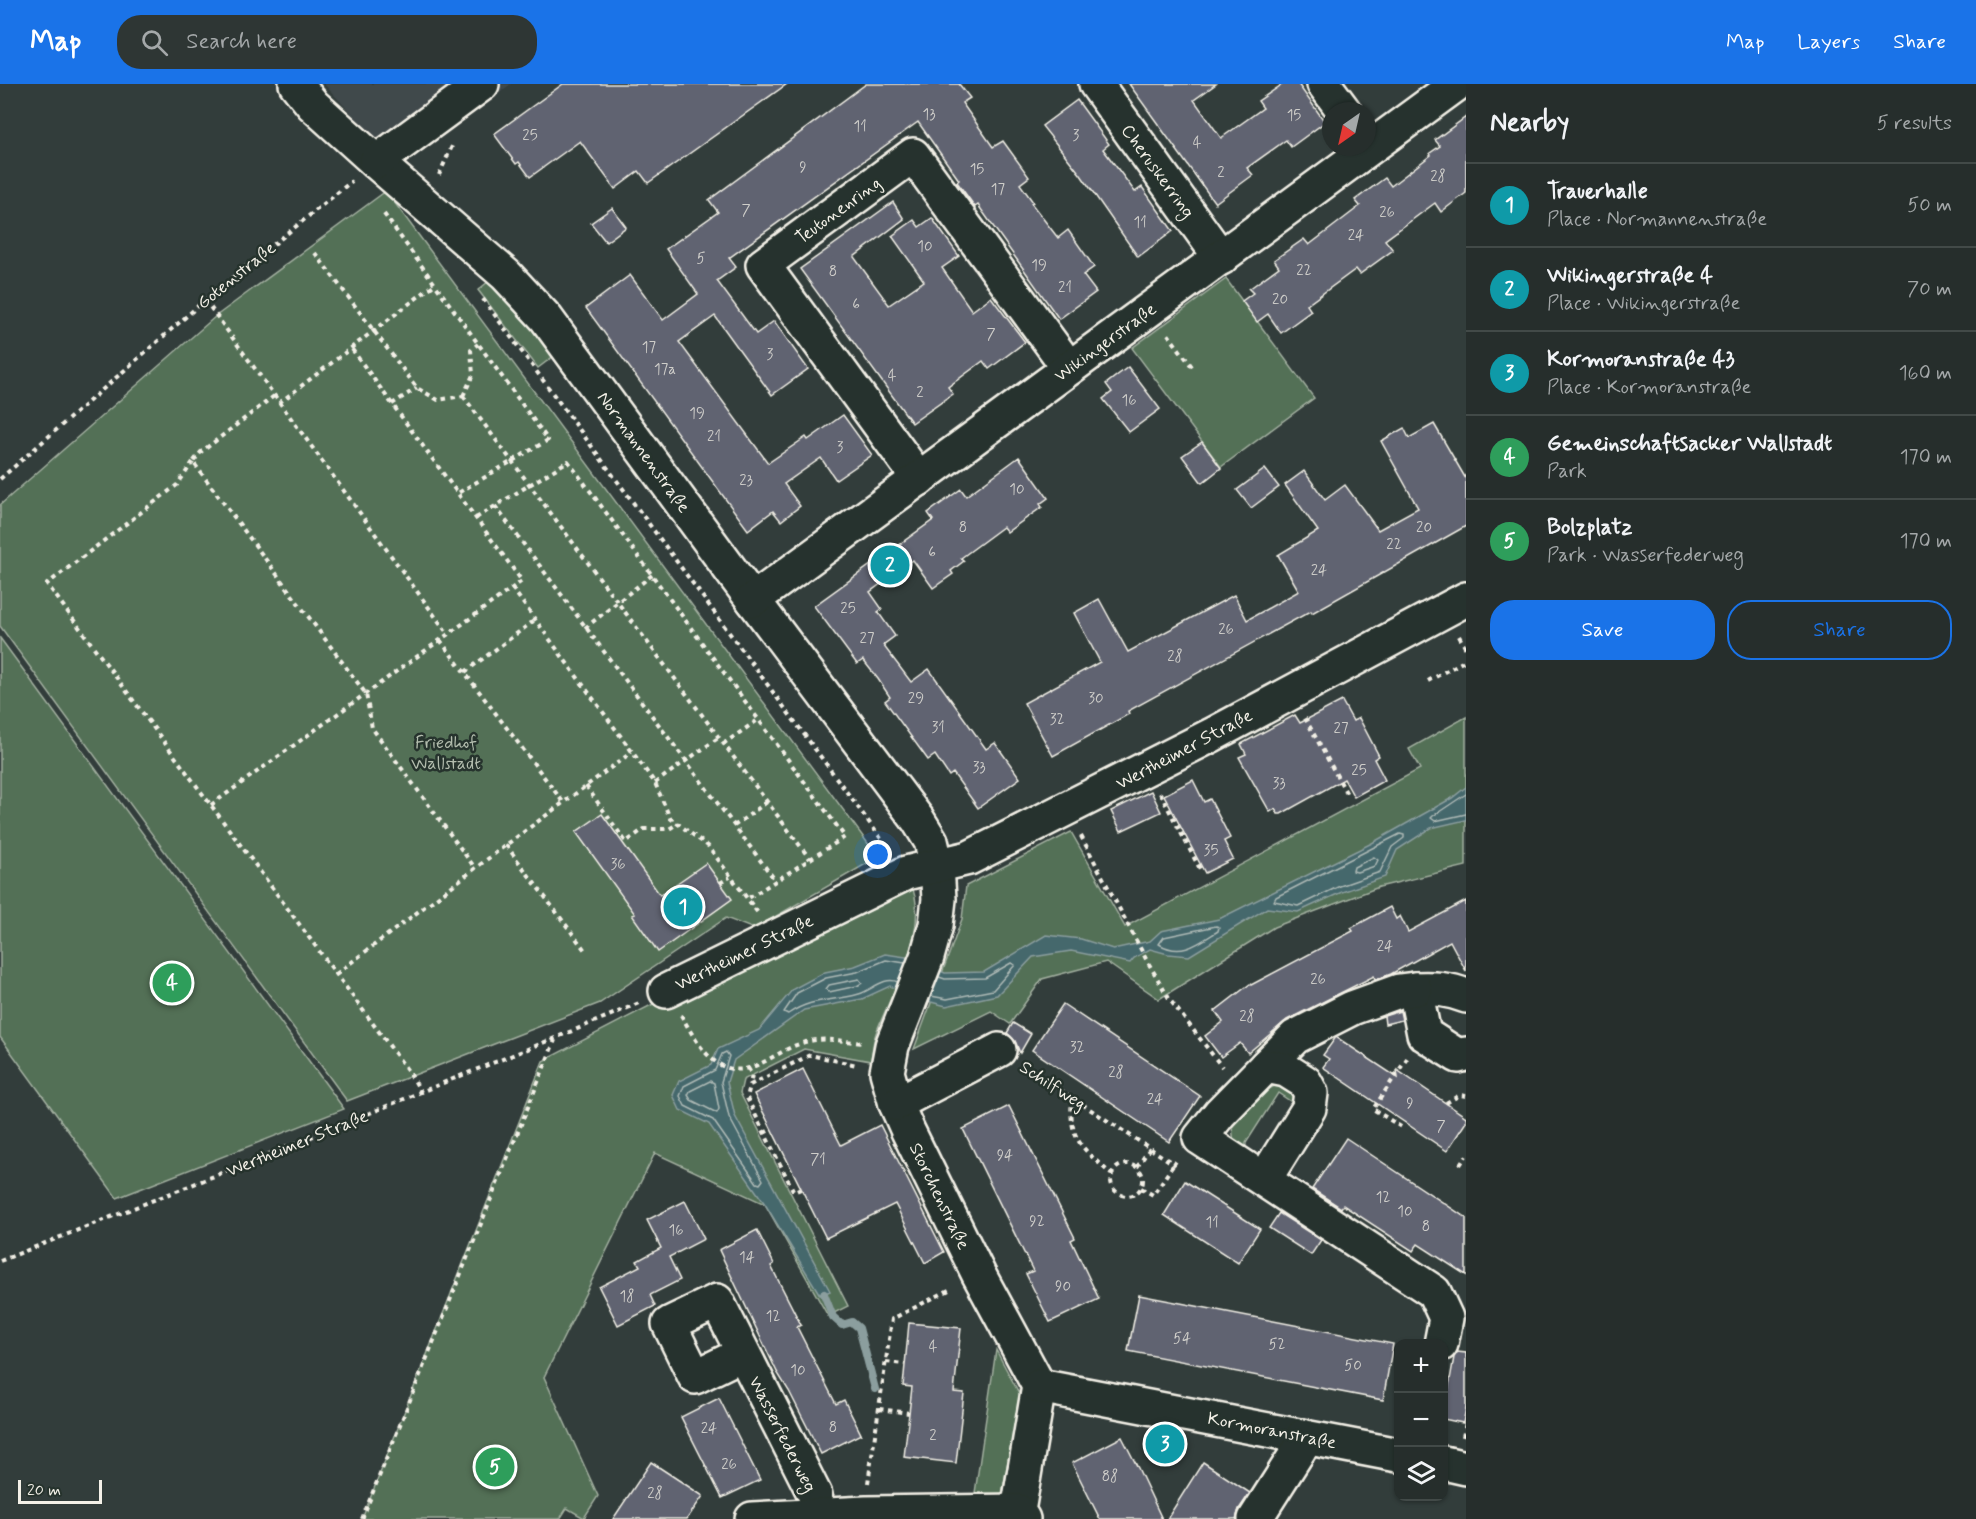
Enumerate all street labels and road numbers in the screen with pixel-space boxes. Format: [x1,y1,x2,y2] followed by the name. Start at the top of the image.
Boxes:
[1114,120,1199,224] street label: Cheruskerring
[791,172,886,250] street label: Teutonenring
[192,236,281,315] street label: Gotenstraße
[1050,298,1162,388] street label: Wikingerstraße
[591,387,695,518] street label: Normannenstraße
[1112,704,1257,796] street label: Wertheimer Straße
[671,909,818,997] street label: Wertheimer Straße
[1015,1056,1090,1116] street label: Schilfweg
[223,1104,372,1183] street label: Wertheimer Straße
[903,1139,975,1254] street label: Storchenstraße
[742,1372,822,1497] street label: Wasserfederweg
[1205,1407,1338,1455] street label: Kormoranstraße

